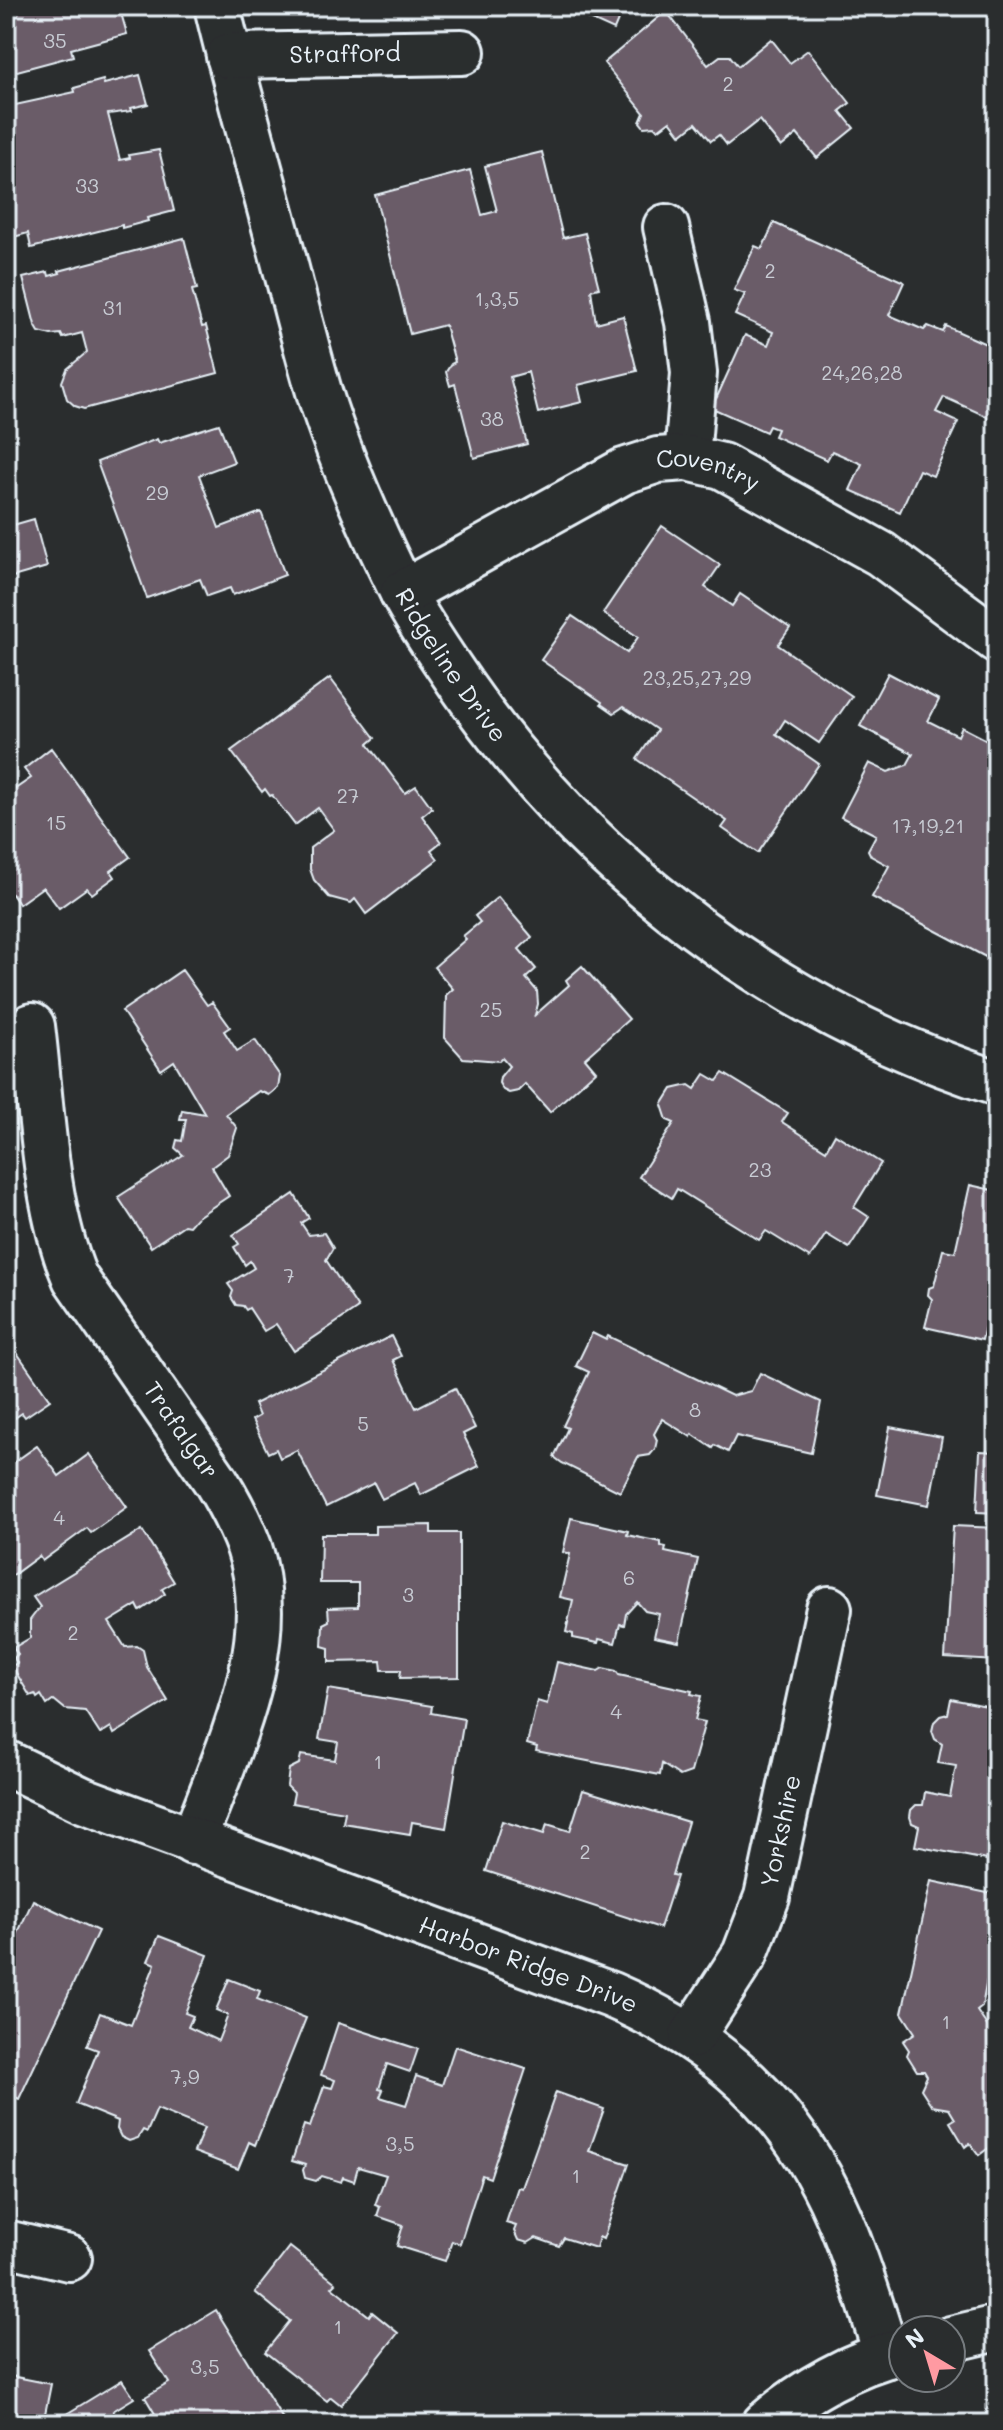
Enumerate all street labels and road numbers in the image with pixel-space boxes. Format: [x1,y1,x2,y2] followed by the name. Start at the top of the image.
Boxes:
[289,36,401,69] street label: Strafford
[655,441,766,498] street label: Coventry
[389,582,515,748] street label: Ridgeline Drive
[137,1375,227,1484] street label: Trafalgar
[753,1772,807,1890] street label: Yorkshire
[415,1908,643,2019] street label: Harbor Ridge Drive

